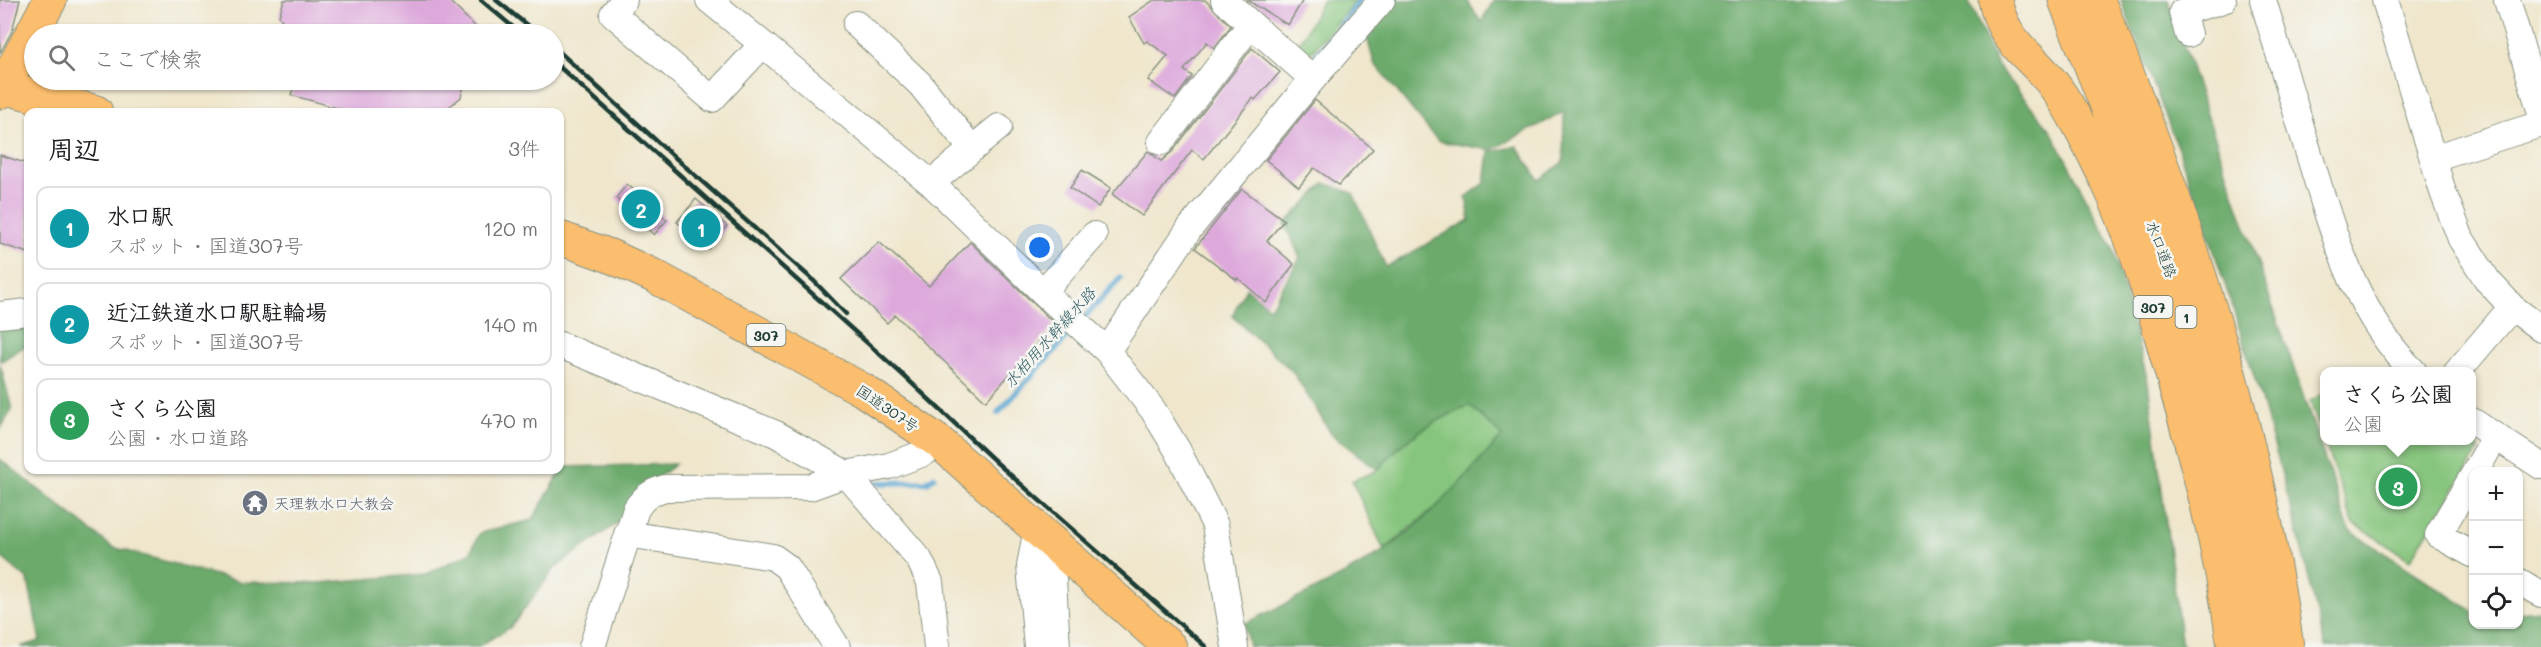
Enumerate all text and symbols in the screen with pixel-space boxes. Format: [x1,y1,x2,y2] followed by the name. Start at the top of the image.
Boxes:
[24,24,564,90] search box
[45,41,78,74] icon: search
[93,44,203,73] text: ここで検索
[48,132,100,166] text: 周辺
[508,135,540,161] text: 3件
[622,186,660,232] pin: 2
[107,201,173,230] text: 水口駅
[682,206,720,250] pin: 1
[65,215,74,241] text: 1
[483,215,538,241] text: 120 m
[2142,217,2182,281] street label: 水口道路
[107,232,304,258] text: スポット · 国道307号
[1025,233,1054,262] your location
[998,282,1100,392] water label: 水柏用水幹線水路
[2134,296,2172,318] road number: 307
[107,297,327,326] text: 近江鉄道水口駅駐輪場
[2176,306,2196,328] road number: 1
[64,311,75,337] text: 2
[483,311,538,337] text: 140 m
[746,324,786,346] road number: 307
[107,328,304,354] text: スポット · 国道307号
[2320,367,2476,445] popup
[2343,379,2453,408] text: さくら公園
[853,380,923,436] street label: 国道307号
[107,393,217,422] text: さくら公園
[64,407,76,433] text: 3
[480,407,538,433] text: 470 m
[2343,410,2383,436] text: 公園
[107,424,249,450] text: 公園 · 水口道路
[2378,464,2418,510] pin: 3
[2469,467,2523,629] map controls
[2469,467,2523,521] button: +
[240,488,270,518] temple icon: 天理教水口大教会
[274,493,394,513] place label: 天理教水口大教会
[2469,521,2523,575] button: −
[2469,575,2523,629] button: locate

